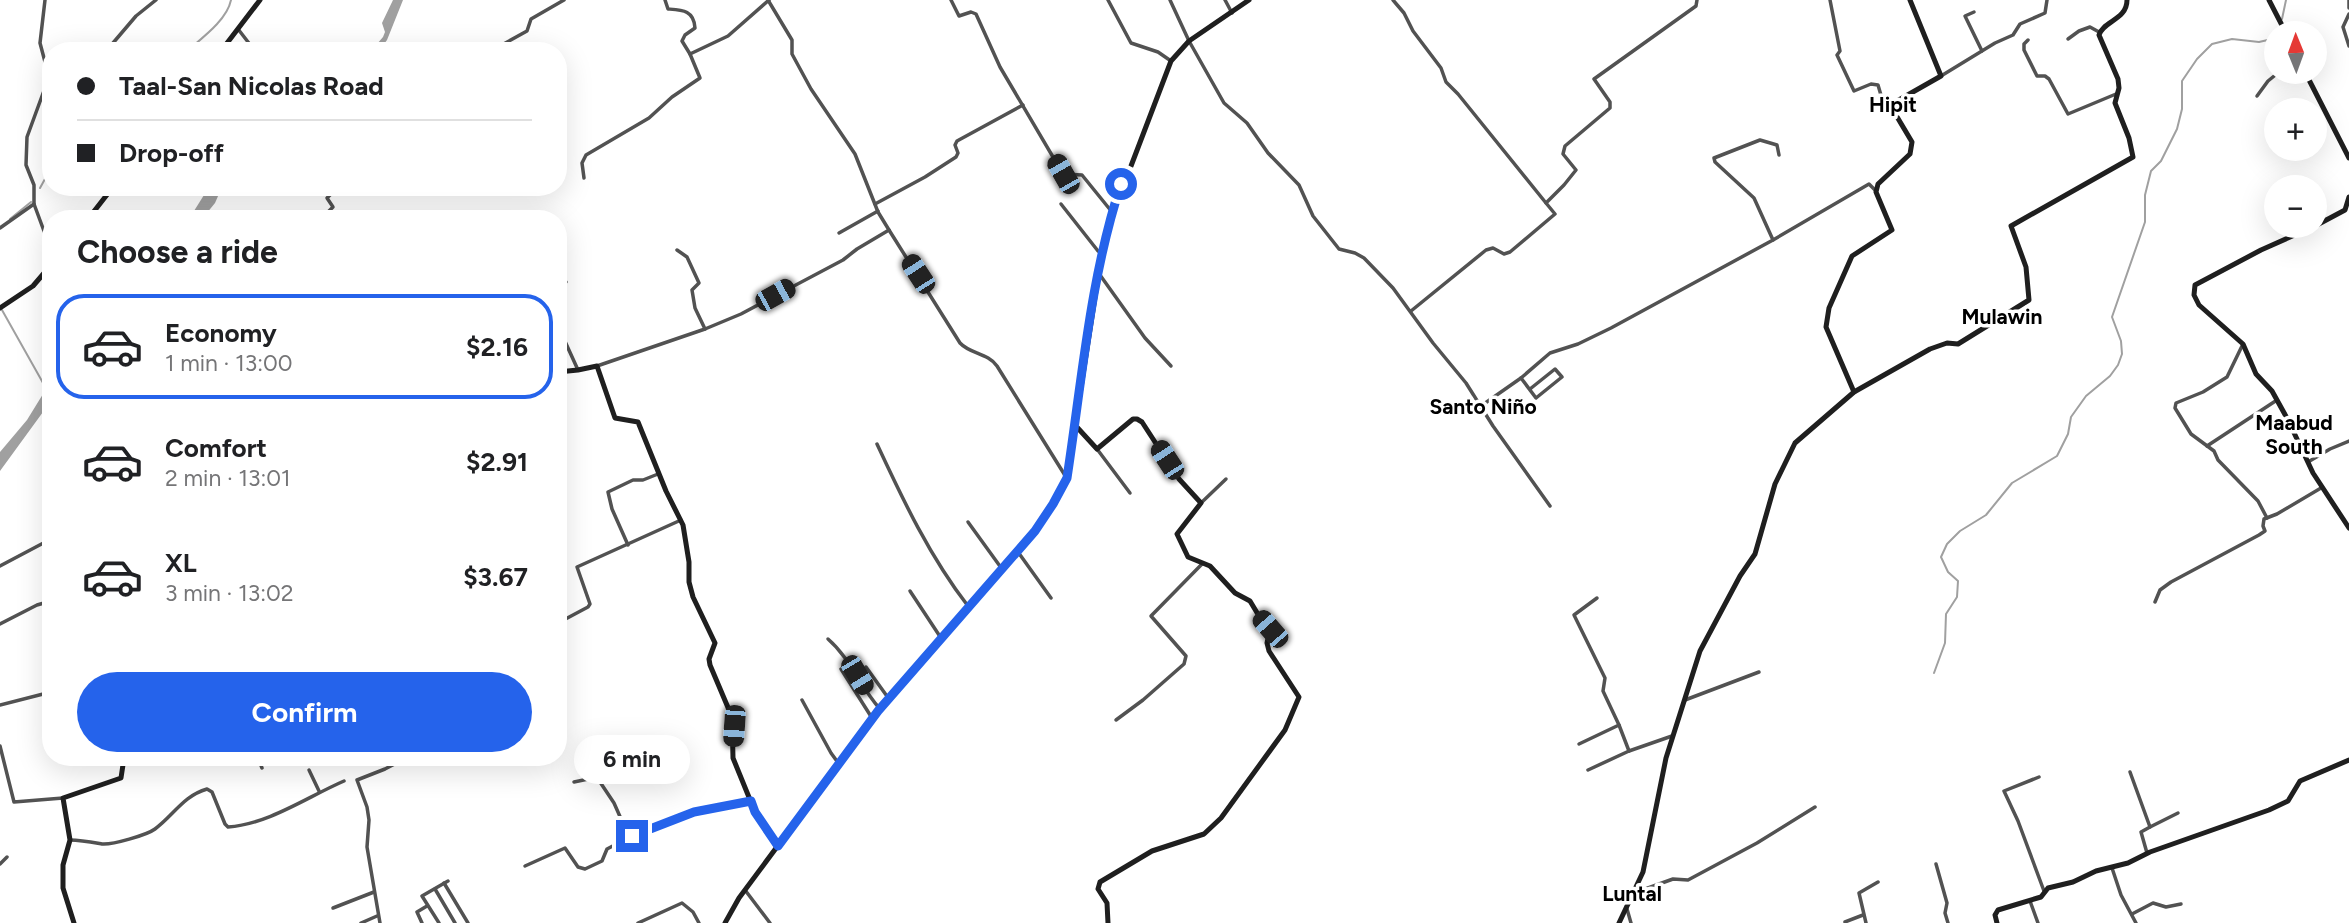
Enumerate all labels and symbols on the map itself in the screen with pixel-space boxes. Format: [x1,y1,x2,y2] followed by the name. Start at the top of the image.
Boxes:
[2264,21,2328,84] north arrow
[1869,92,1917,117] district label: Hipit
[1044,151,1083,197] car
[1105,168,1137,200] route start
[898,251,939,297] car
[752,276,799,314] car
[1962,304,2042,329] district label: Mulawin
[1429,394,1537,419] district label: Santo Niño
[2255,410,2333,459] district label: Maabud South
[1147,437,1188,483] car
[1249,606,1292,652] car
[838,652,877,698] car
[723,704,746,748] car
[574,734,690,784] callout: 6 min
[616,820,648,852] route end
[1602,881,1662,906] district label: Luntal

